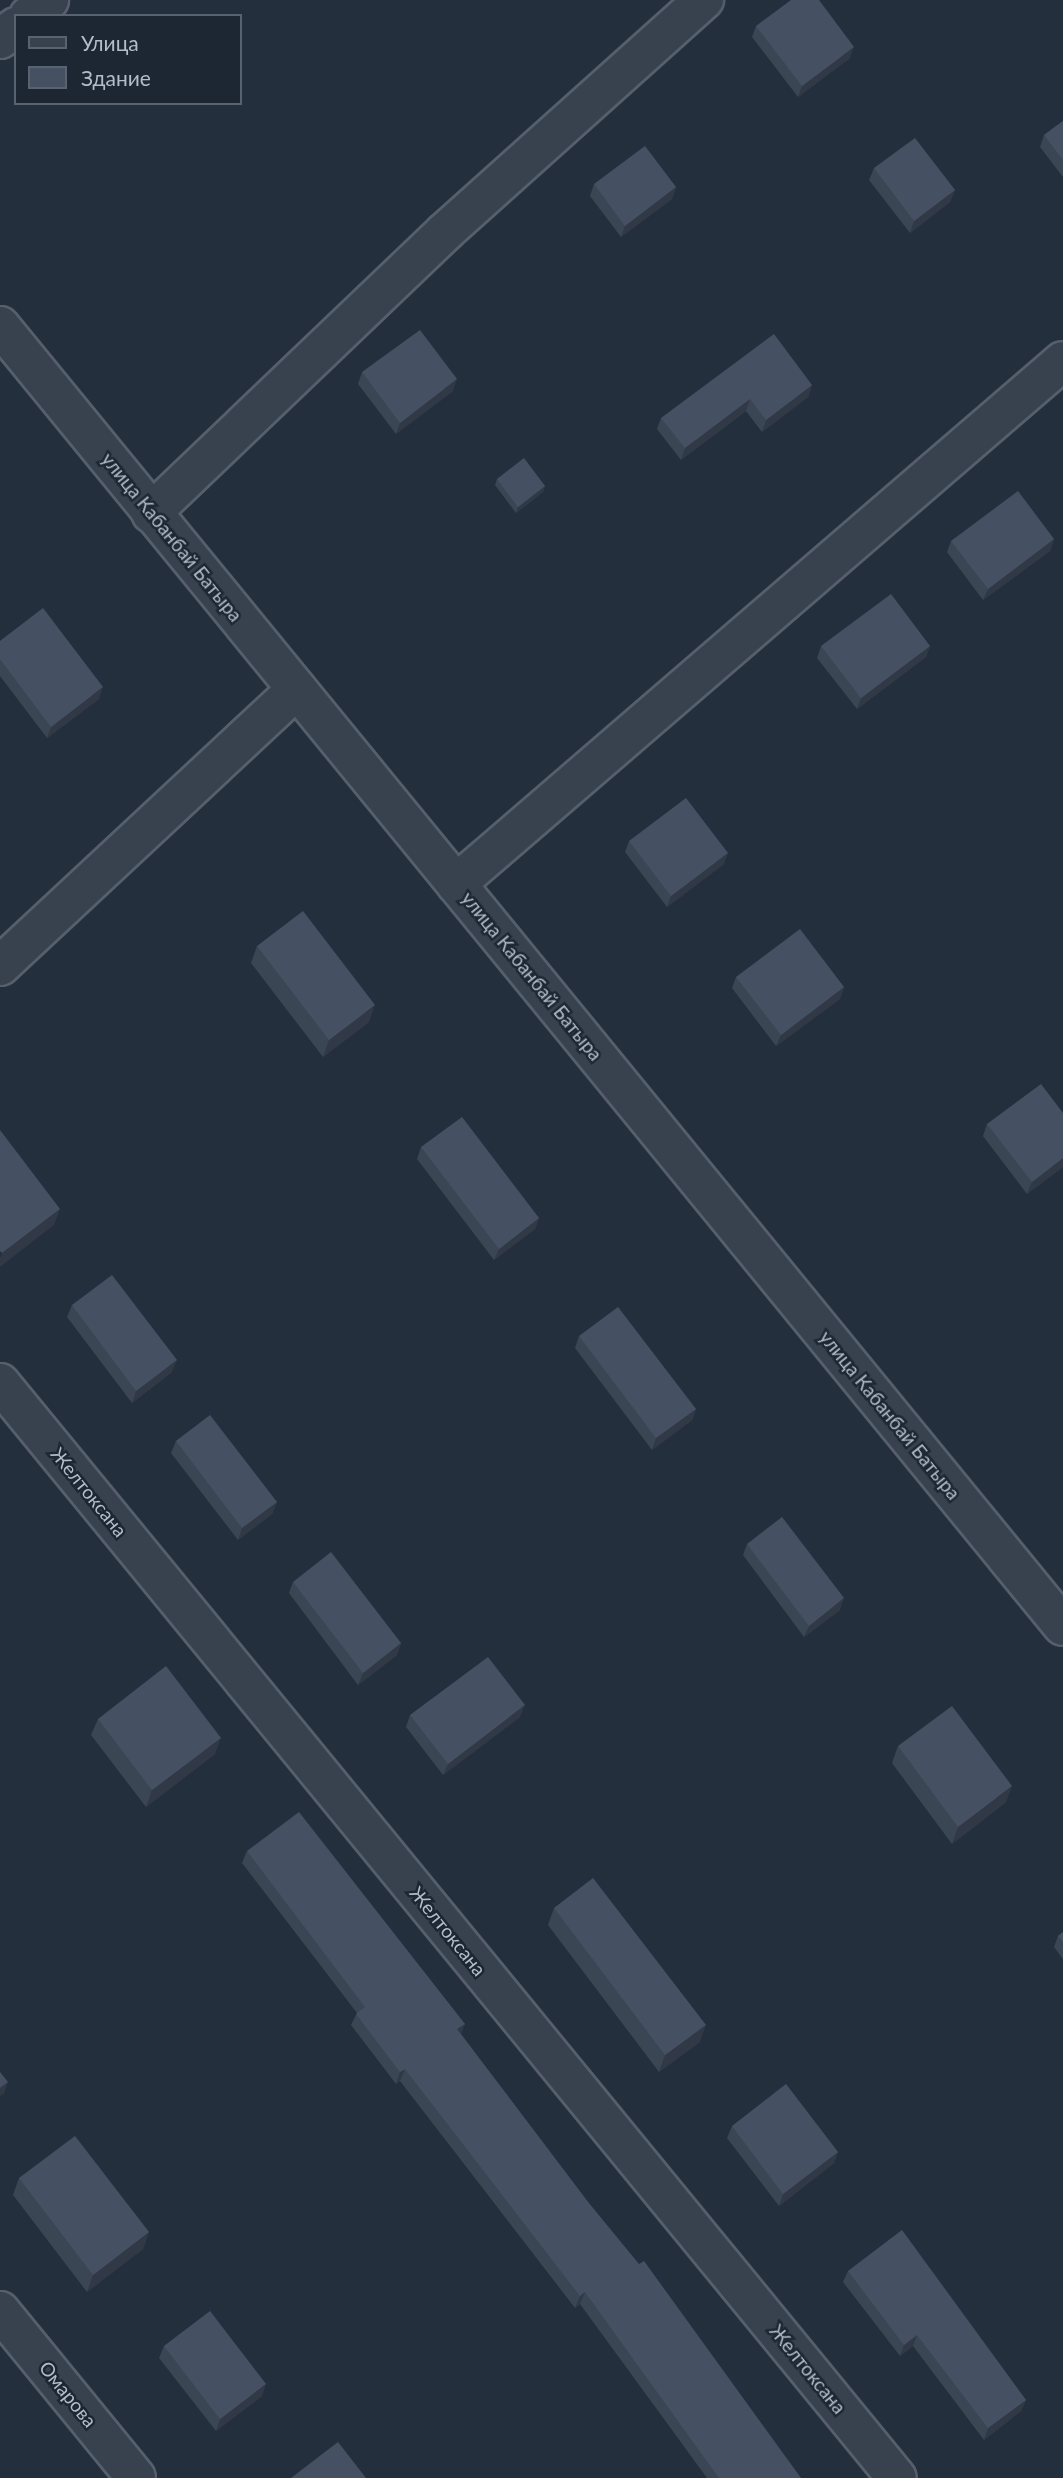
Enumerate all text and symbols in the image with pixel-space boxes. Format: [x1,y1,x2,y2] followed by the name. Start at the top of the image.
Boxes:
[14,14,242,105] legend
[81,30,139,55] text: Улица
[81,65,151,90] text: Здание
[97,448,247,626] street label: улица Кабанбай Батыра
[457,887,607,1065] street label: улица Кабанбай Батыра
[815,1326,965,1504] street label: улица Кабанбай Батыра
[46,1443,132,1541] street label: Желтоксана
[405,1882,491,1980] street label: Желтоксана
[765,2320,851,2418] street label: Желтоксана
[35,2356,101,2432] street label: Омарова

